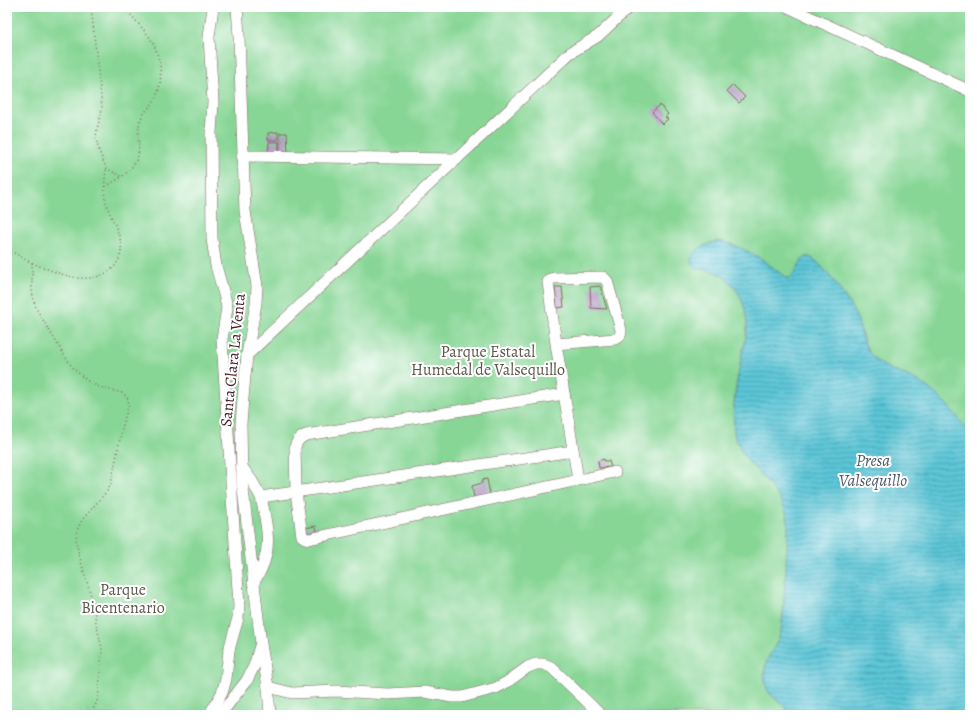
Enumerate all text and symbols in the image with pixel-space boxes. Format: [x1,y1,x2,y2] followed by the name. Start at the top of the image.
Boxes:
[215,292,251,428] street label: Santa Clara La Venta
[411,341,565,381] park label: Parque Estatal Humedal de Valsequillo
[839,449,907,492] water label: Presa Valsequillo
[81,579,165,619] park label: Parque Bicentenario

